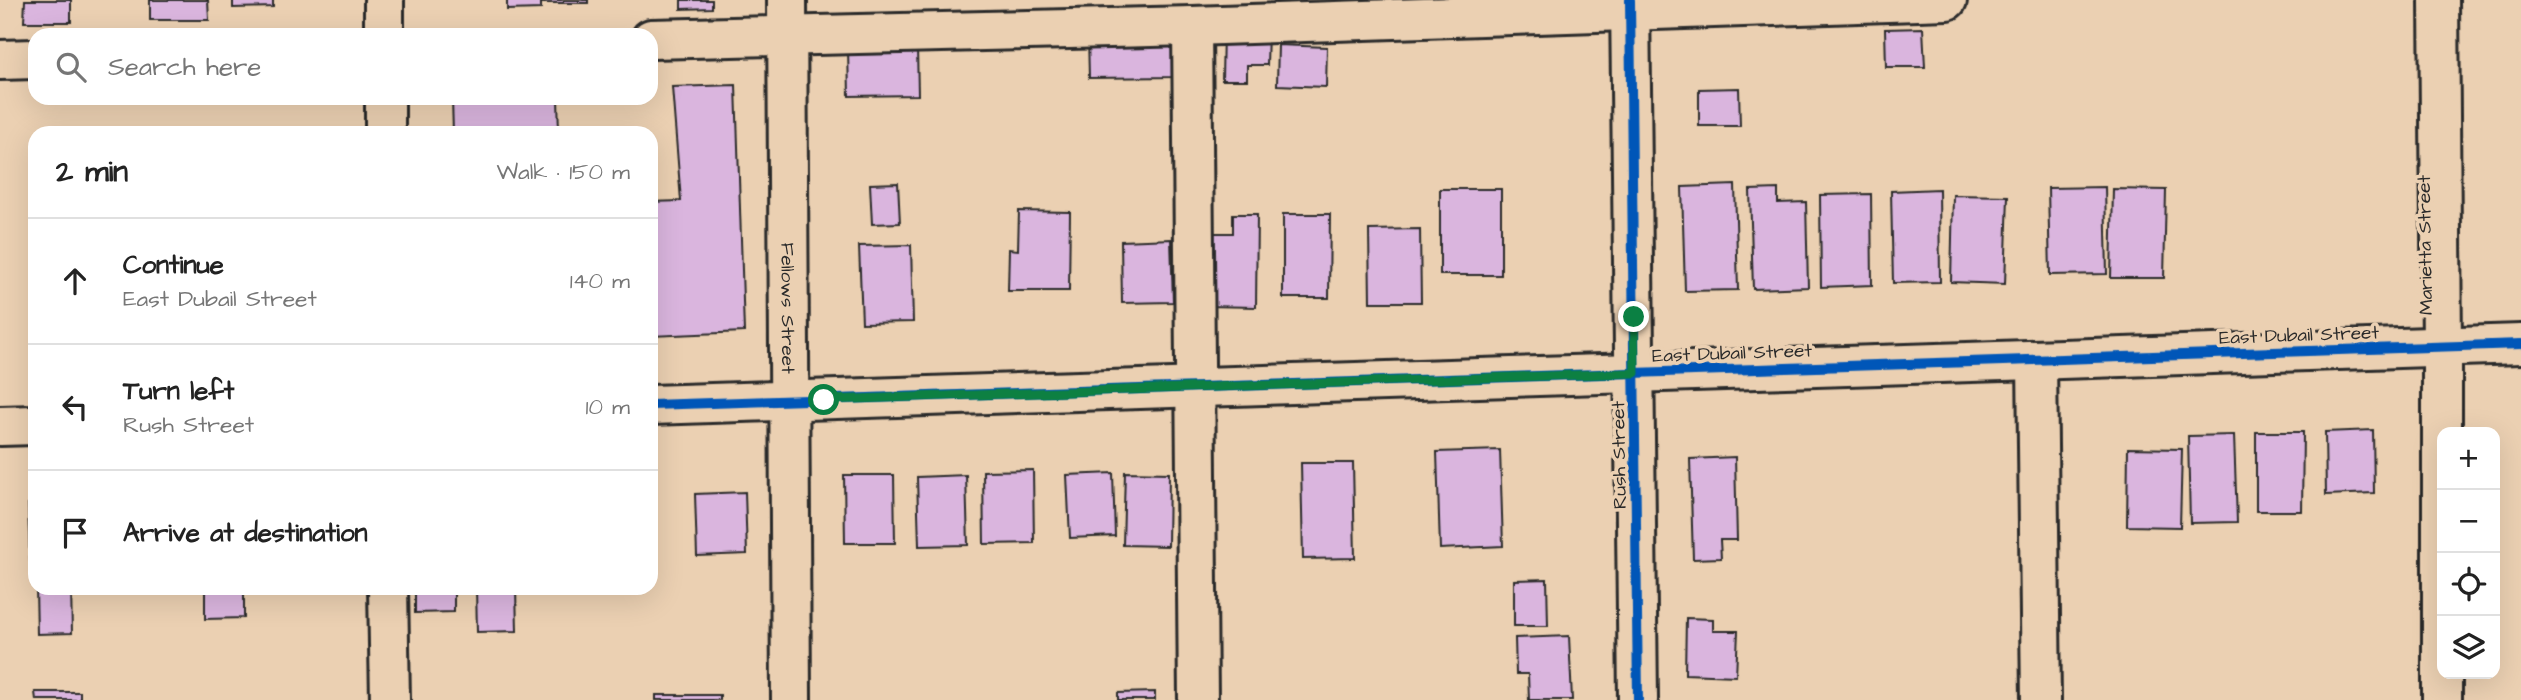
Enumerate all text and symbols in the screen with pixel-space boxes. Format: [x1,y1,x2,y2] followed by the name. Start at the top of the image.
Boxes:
[28,28,658,105] search box
[52,48,90,86] icon: search
[108,49,261,85] text: Search here
[56,151,128,193] text: 2 min
[496,156,630,188] text: Walk · 150 m
[2411,174,2440,315] street label: Marietta Street
[773,242,801,374] street label: Fellows Street
[123,247,224,283] text: Continue
[56,262,94,300] icon: ahead
[570,265,630,297] text: 140 m
[123,283,317,315] text: East Dubail Street
[1618,301,1649,332] route end
[2219,319,2380,352] street label: East Dubail Street
[1652,337,1813,370] street label: East Dubail Street
[123,373,234,409] text: Turn left
[808,384,839,415] route start
[56,388,94,426] icon: left
[585,391,630,423] text: 10 m
[1605,400,1634,509] street label: Rush Street
[123,409,254,441] text: Rush Street
[2437,427,2500,679] map controls
[2437,427,2500,490] button: +
[2437,490,2500,553] button: −
[56,514,94,552] icon: arrive
[123,515,368,551] text: Arrive at destination
[2437,553,2500,616] button: locate
[2437,616,2500,679] button: layers

